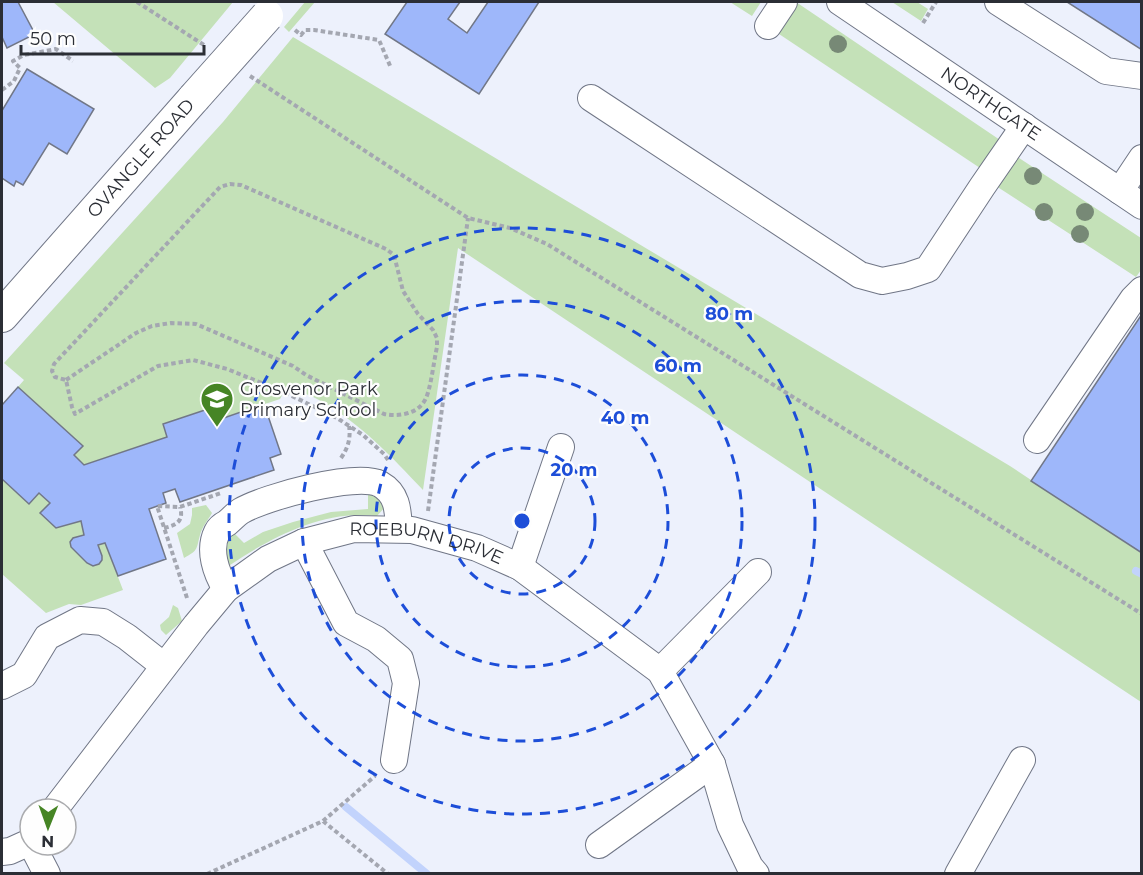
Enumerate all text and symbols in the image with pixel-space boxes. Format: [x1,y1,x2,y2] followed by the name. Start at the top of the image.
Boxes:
[21,18,204,56] scale bar
[30,28,76,50] text: 50 m
[937,62,1045,146] street label: NORTHGATE
[83,94,199,222] street label: OVANGLE ROAD
[705,303,753,325] text: 80 m
[654,355,702,377] text: 60 m
[240,378,378,421] place label: Grosvenor Park Primary School
[199,381,235,428] school or university icon: Grosvenor Park Primary School
[601,407,649,429] text: 40 m
[551,459,597,481] text: 20 m
[512,511,532,531] centre of rings
[349,518,507,569] street label: ROEBURN DRIVE
[18,797,78,857] north arrow
[41,832,54,851] text: N

